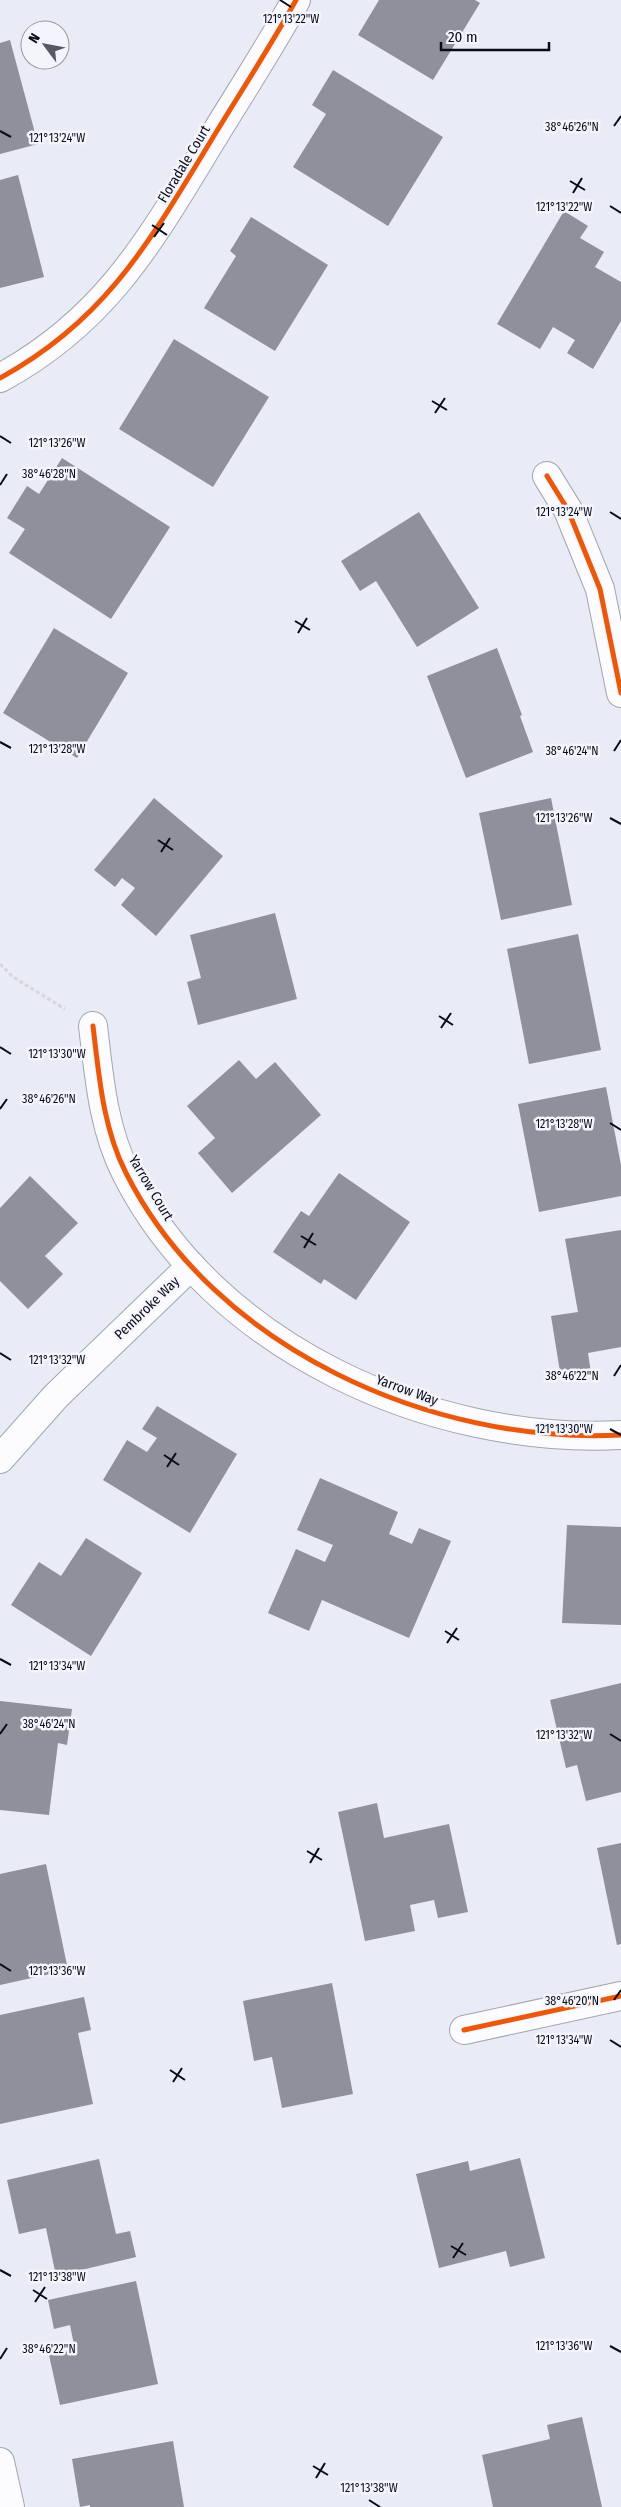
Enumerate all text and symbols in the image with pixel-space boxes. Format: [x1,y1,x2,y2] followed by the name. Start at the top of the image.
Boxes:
[263,12,319,26] text: 121°13'22"W
[20,20,70,70] north arrow
[441,20,548,52] scale bar
[448,28,478,46] text: 20 m
[25,30,44,46] text: N
[545,120,599,134] text: 38°46'26"N
[154,122,214,206] street label: Floradale Court
[29,131,85,145] text: 121°13'24"W
[536,200,592,214] text: 121°13'22"W
[28,436,86,450] text: 121°13'26"W
[22,467,76,481] text: 38°46'28"N
[536,505,592,519] text: 121°13'24"W
[28,742,86,756] text: 121°13'28"W
[545,744,599,758] text: 38°46'24"N
[535,811,593,825] text: 121°13'26"W
[28,1047,86,1061] text: 121°13'30"W
[22,1092,76,1106] text: 38°46'26"N
[535,1117,593,1131] text: 121°13'28"W
[125,1152,177,1224] street label: Yarrow Court
[111,1272,183,1343] street label: Pembroke Way
[29,1353,85,1367] text: 121°13'32"W
[545,1369,599,1383] text: 38°46'22"N
[374,1371,441,1409] street label: Yarrow Way
[535,1422,593,1436] text: 121°13'30"W
[29,1659,85,1673] text: 121°13'34"W
[22,1717,76,1731] text: 38°46'24"N
[536,1728,592,1742] text: 121°13'32"W
[28,1964,86,1978] text: 121°13'36"W
[545,1994,599,2008] text: 38°46'20"N
[536,2033,592,2047] text: 121°13'34"W
[28,2270,86,2284] text: 121°13'38"W
[535,2339,593,2353] text: 121°13'36"W
[22,2342,76,2356] text: 38°46'22"N
[340,2481,398,2495] text: 121°13'38"W

